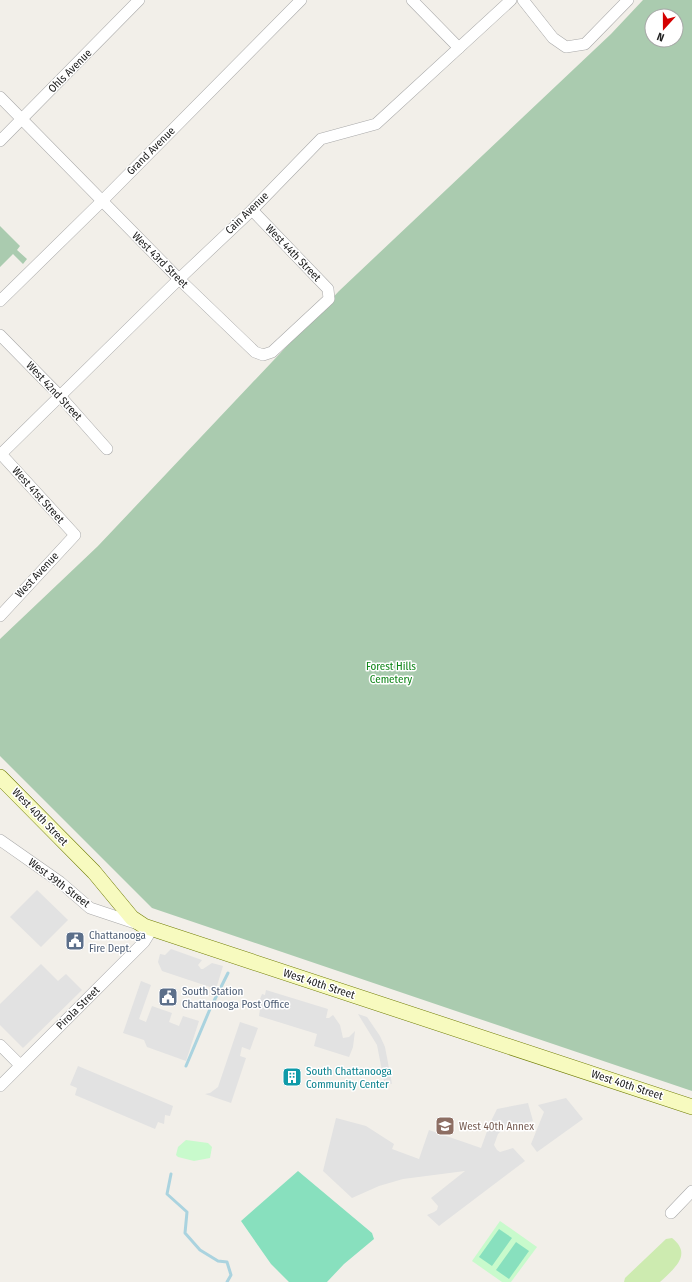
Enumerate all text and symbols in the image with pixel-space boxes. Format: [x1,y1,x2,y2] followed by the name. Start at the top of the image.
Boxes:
[644,8,684,48] north arrow
[655,30,666,44] text: N
[46,47,94,95] street label: Ohls Avenue
[124,124,178,178] street label: Grand Avenue
[223,189,271,237] street label: Cain Avenue
[263,222,324,284] street label: West 44th Street
[129,229,191,291] street label: West 43rd Street
[23,359,85,423] street label: West 42nd Street
[9,464,67,526] street label: West 41st Street
[13,550,61,600] street label: West Avenue
[366,660,416,686] park label: Forest Hills Cemetery
[9,786,71,849] street label: West 40th Street
[26,856,93,911] street label: West 39th Street
[89,929,146,955] place label: Chattanooga Fire Dept.
[64,930,86,952] public building icon: Chattanooga Fire Dept.
[282,966,357,1002] street label: West 40th Street
[54,983,103,1032] street label: Pirola Street
[182,985,290,1011] place label: South Station Chattanooga Post Office
[157,986,179,1008] public building icon: South Station Chattanooga Post Office
[306,1065,392,1091] place label: South Chattanooga Community Center
[281,1066,303,1088] building icon: South Chattanooga Community Center
[590,1067,665,1103] street label: West 40th Street
[434,1115,456,1137] school or university icon: West 40th Annex
[459,1120,534,1133] place label: West 40th Annex

